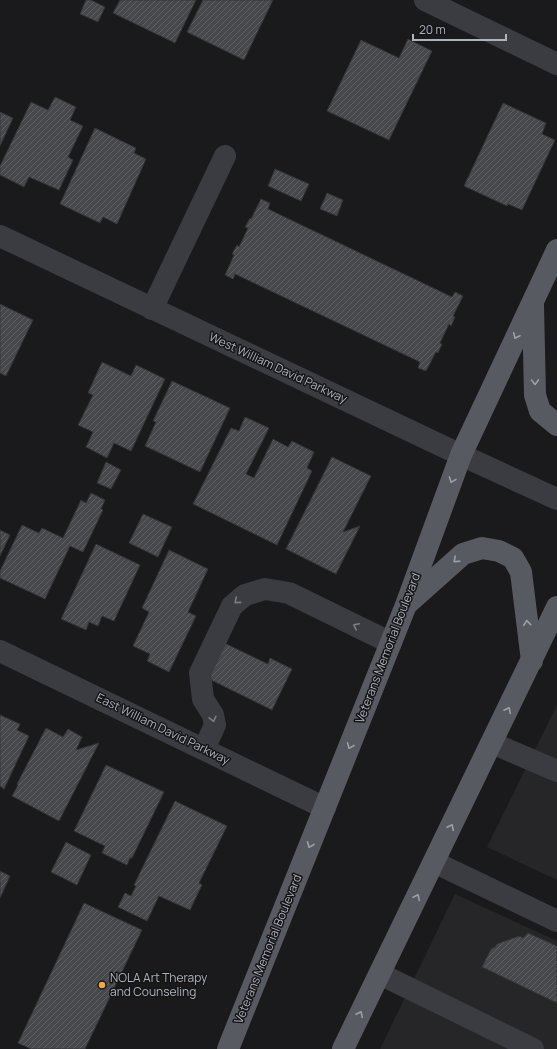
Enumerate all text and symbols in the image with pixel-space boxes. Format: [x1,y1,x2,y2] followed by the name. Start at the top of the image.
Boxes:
[413,16,506,42] scale bar
[419,21,446,38] text: 20 m
[206,328,351,407] street label: West William David Parkway
[513,332,521,340] one-way arrow
[530,379,539,385] one-way arrow
[448,477,456,484] one-way arrow
[453,555,461,563] one-way arrow
[351,570,424,725] street label: Veterans Memorial Boulevard
[234,597,242,604] one-way arrow
[523,620,532,626] one-way arrow
[352,623,360,631] one-way arrow
[94,689,233,769] street label: East William David Parkway
[503,707,511,714] one-way arrow
[208,715,217,722] one-way arrow
[347,741,355,749] one-way arrow
[446,824,454,831] one-way arrow
[307,841,315,848] one-way arrow
[230,872,305,1026] street label: Veterans Memorial Boulevard
[413,894,420,901] one-way arrow
[110,969,208,1000] place label: NOLA Art Therapy and Counseling
[97,980,107,990] marker: NOLA Art Therapy and Counseling
[355,1011,363,1018] one-way arrow

